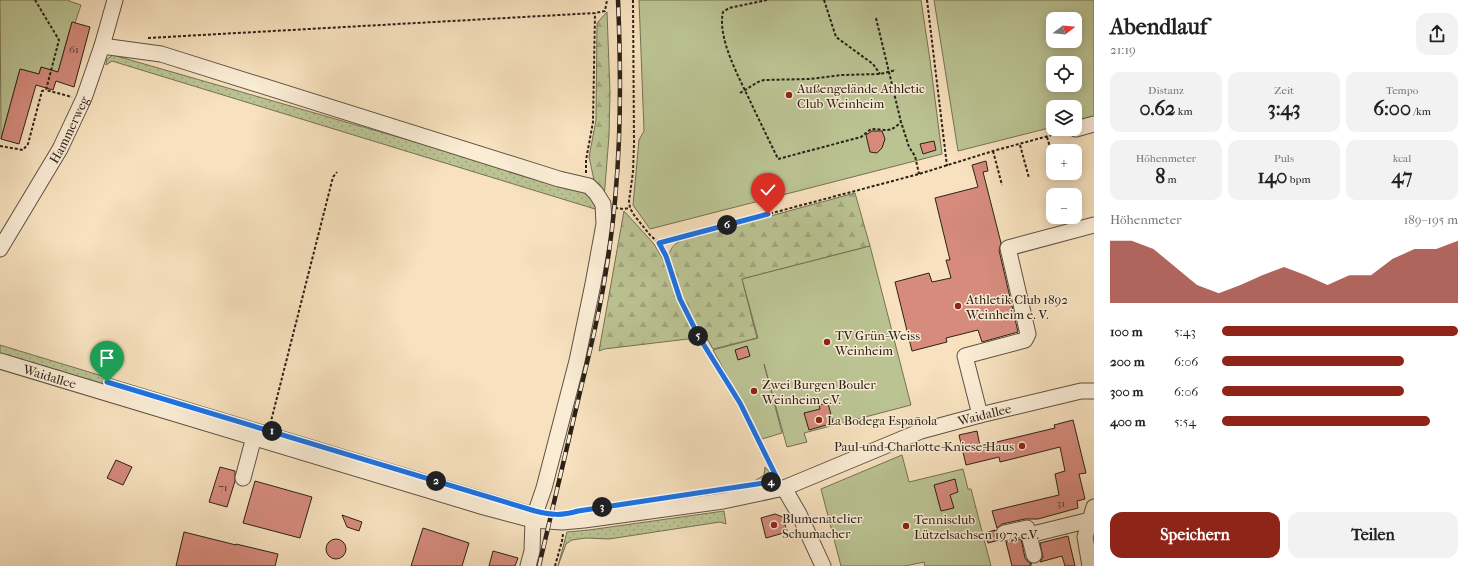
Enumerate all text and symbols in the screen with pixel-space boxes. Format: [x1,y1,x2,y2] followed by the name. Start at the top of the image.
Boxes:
[1046,12,1082,48] north arrow
[1046,12,1082,224] map controls
[1416,13,1458,55] button: share
[1110,14,1207,40] text: Abendlauf
[1110,42,1136,57] text: 21:19
[69,43,79,56] house number: 61
[1046,56,1082,92] button: locate
[796,81,925,111] place label: Außengelände Athletic Club Weinheim
[1148,84,1184,97] text: Distanz
[1274,84,1294,97] text: Zeit
[1386,84,1418,97] text: Tempo
[784,90,794,100] marker: Außengelände Athletic Club Weinheim
[46,93,92,166] street label: Hammerweg
[1139,97,1175,120] text: 0.62
[1267,97,1301,120] text: 3:43
[1373,97,1411,120] text: 6:00
[1046,100,1082,136] button: layers
[1175,105,1193,118] text: km
[1411,105,1431,118] text: /km
[1046,144,1082,180] button: +
[1136,152,1196,165] text: Höhenmeter
[1274,152,1294,165] text: Puls
[1393,152,1411,165] text: kcal
[1155,165,1165,188] text: 8
[1257,165,1287,188] text: 140
[1392,165,1412,188] text: 47
[751,173,785,214] pin
[1165,173,1177,186] text: m
[1287,173,1311,186] text: bpm
[757,179,779,201] icon: check
[1046,188,1082,224] button: −
[1110,212,1182,227] text: Höhenmeter
[1404,212,1458,227] text: 189–195 m
[717,215,737,235] pin: 6
[724,218,730,231] text: 6
[965,292,1068,322] place label: Athletik Club 1892 Weinheim e. V.
[953,301,963,311] marker: Athletik Club 1892 Weinheim e. V.
[1110,324,1143,339] text: 100 m
[1174,324,1196,339] text: 5:43
[688,326,708,346] pin: 5
[834,328,920,358] place label: TV Grün-Weiss Weinheim
[696,329,700,342] text: 5
[822,337,832,347] marker: TV Grün-Weiss Weinheim
[90,341,124,382] pin
[96,347,118,369] icon: arrive
[1110,354,1145,369] text: 200 m
[1174,354,1198,369] text: 6:06
[20,361,79,391] street label: Waidallee
[761,377,876,407] place label: Zwei Burgen Bouler Weinheim e.V.
[1110,384,1143,399] text: 300 m
[1174,384,1198,399] text: 6:06
[749,386,759,396] marker: Zwei Burgen Bouler Weinheim e.V.
[955,400,1013,429] street label: Waidallee
[827,413,938,428] place label: La Bodega Española
[1110,414,1146,429] text: 400 m
[1174,414,1196,429] text: 5:54
[814,415,824,425] marker: La Bodega Española
[262,421,282,441] pin: 1
[270,424,274,437] text: 1
[834,439,1014,454] place label: Paul-und-Charlotte-Kniese-Haus
[1017,441,1027,451] marker: Paul-und-Charlotte-Kniese-Haus
[426,471,446,491] pin: 2
[761,472,781,492] pin: 4
[433,474,439,487] text: 2
[768,475,774,488] text: 4
[218,481,228,494] house number: 71
[592,497,612,517] pin: 3
[1057,497,1065,510] house number: 31
[600,500,604,513] text: 3
[782,511,863,541] place label: Blumenatelier Schumacher
[914,512,1039,542] place label: Tennisclub Lützelsachsen 1973 e.V.
[1110,512,1280,558] button: Speichern
[1288,512,1458,558] button: Teilen
[769,520,779,530] marker: Blumenatelier Schumacher
[901,521,911,531] marker: Tennisclub Lützelsachsen 1973 e.V.

